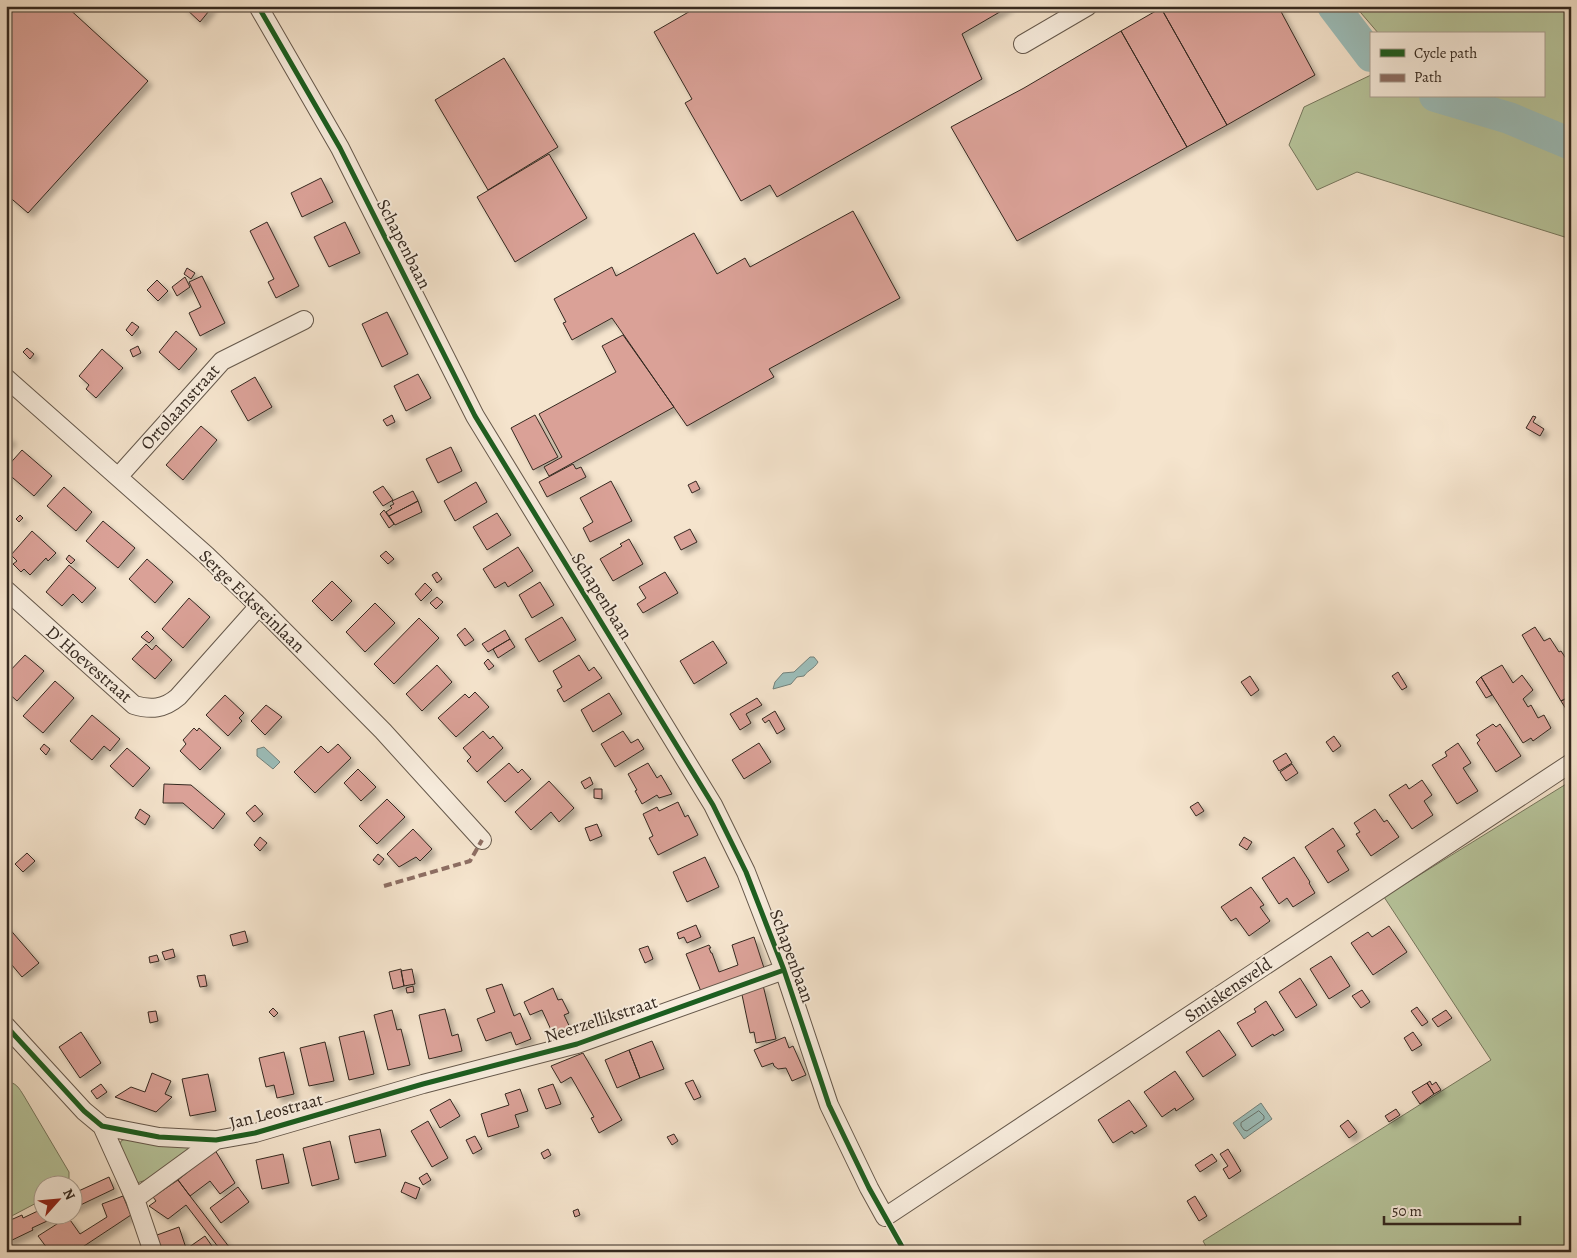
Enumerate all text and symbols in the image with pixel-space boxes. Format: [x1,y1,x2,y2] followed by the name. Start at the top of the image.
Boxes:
[1370,32,1544,98] legend
[1414,43,1477,63] text: Cycle path
[1414,67,1442,87] text: Path
[371,195,437,293] street label: Schapenbaan
[135,359,225,455] street label: Ortolaanstraat
[194,544,310,658] street label: Serge Ecksteinlaan
[566,548,638,644] street label: Schapenbaan
[41,620,137,708] street label: D' Hoevestraat
[764,906,820,1006] street label: Schapenbaan
[1180,952,1277,1028] street label: Smiskensveld
[541,989,661,1049] street label: Neerzellikstraat
[227,1087,325,1135] street label: Jan Leostraat
[32,1176,82,1226] north arrow
[58,1185,80,1203] text: N
[1384,1193,1521,1225] scale bar
[1392,1201,1422,1221] text: 50 m

